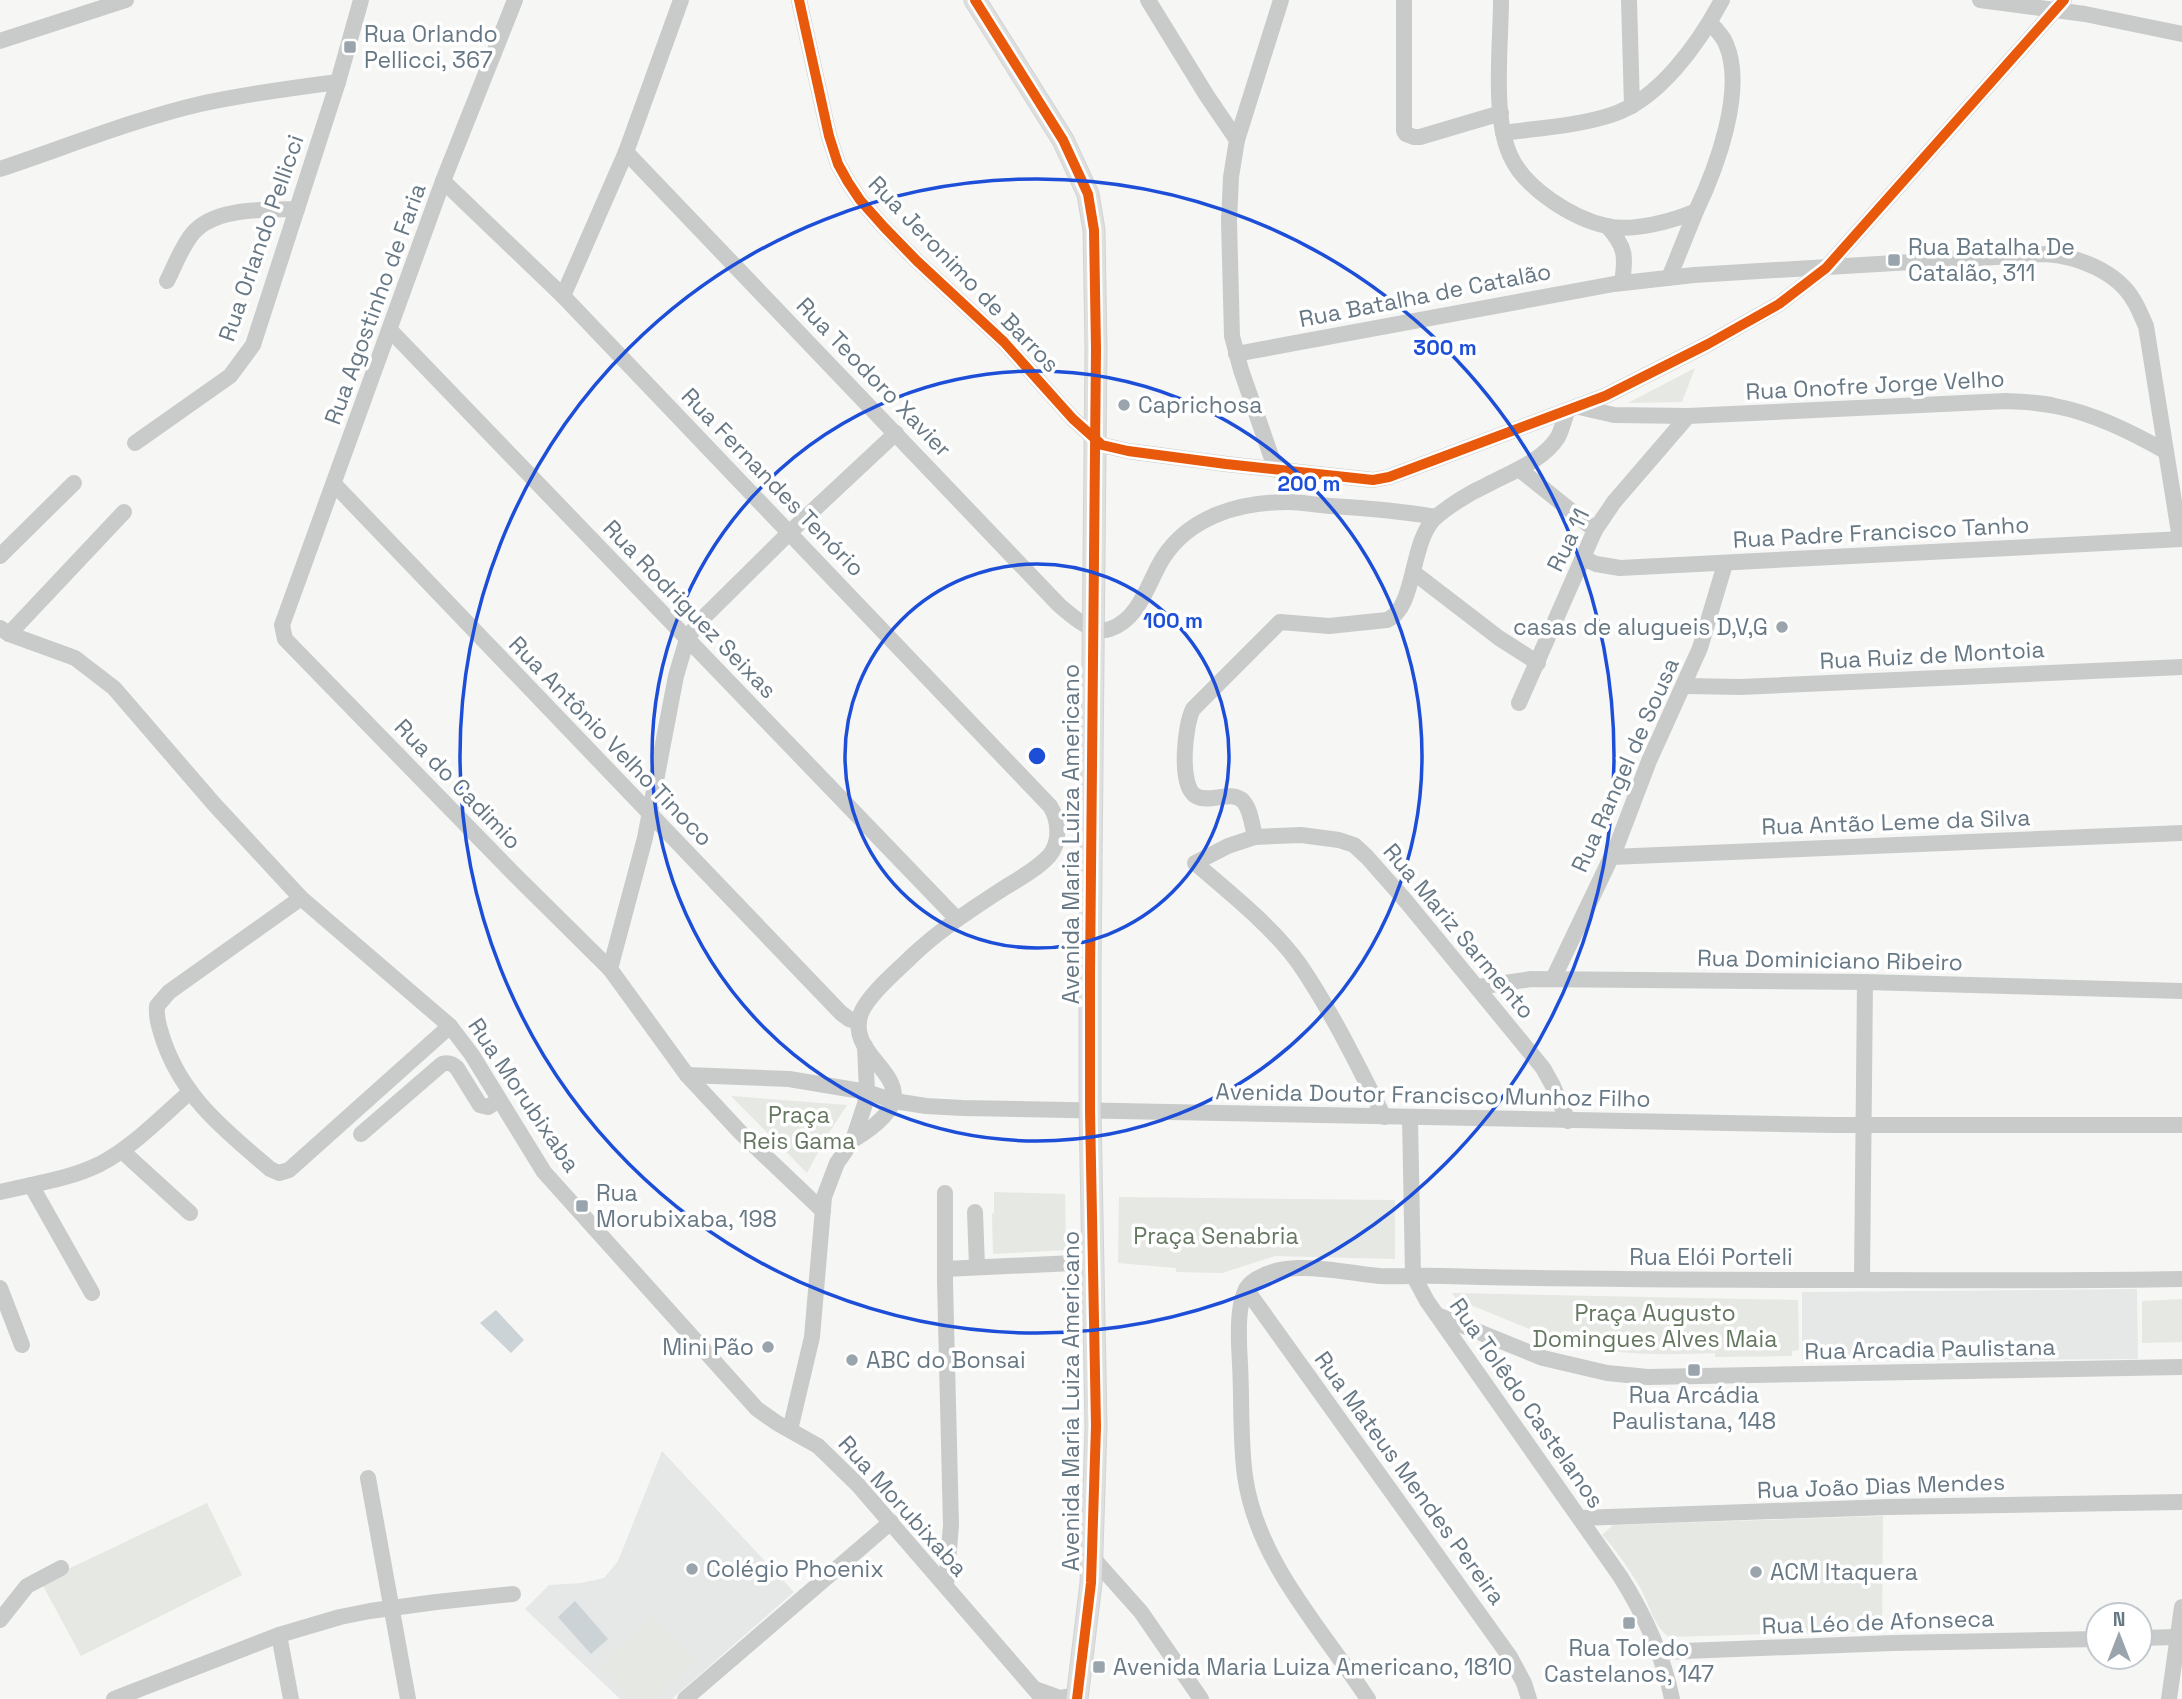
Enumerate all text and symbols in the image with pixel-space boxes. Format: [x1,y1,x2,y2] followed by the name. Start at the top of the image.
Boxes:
[364,19,498,75] place label: Rua Orlando Pellicci, 367
[342,39,358,55] marker: Rua Orlando Pellicci, 367
[212,131,310,345] street label: Rua Orlando Pellicci
[862,169,1066,379] street label: Rua Jeronimo de Barros
[317,179,433,429] street label: Rua Agostinho de Faria
[1908,232,2075,288] place label: Rua Batalha De Catalão, 311
[1886,252,1902,268] marker: Rua Batalha De Catalão, 311
[1296,256,1554,334] street label: Rua Batalha de Catalão
[790,291,958,463] street label: Rua Teodoro Xavier
[1413,334,1477,361] text: 300 m
[1745,363,2005,407] street label: Rua Onofre Jorge Velho
[675,381,871,583] street label: Rua Fernandes Tenório
[1138,390,1262,420] place label: Caprichosa
[1116,397,1132,413] marker: Caprichosa
[1278,470,1340,497] text: 200 m
[1540,503,1596,577] street label: Rua 11
[1732,509,2030,555] street label: Rua Padre Francisco Tanho
[597,513,783,705] street label: Rua Rodriguez Seixas
[1143,607,1203,634] text: 100 m
[1513,612,1768,642] place label: casas de alugueis D,V,G
[1774,619,1790,635] marker: casas de alugueis D,V,G
[503,629,719,853] street label: Rua Antônio Velho Tinoco
[1819,634,2045,676] street label: Rua Ruiz de Montoia
[1564,653,1686,877] street label: Rua Rangel de Sousa
[1056,664,1086,1004] street label: Avenida Maria Luiza Americano
[388,712,528,856] street label: Rua do Cadimio
[1025,744,1049,768] centre of rings
[1761,802,2031,842] street label: Rua Antão Leme da Silva
[1377,837,1541,1025] street label: Rua Mariz Sarmento
[1697,943,1963,977] street label: Rua Dominiciano Ribeiro
[461,1012,587,1178] street label: Rua Morubixaba
[1215,1076,1651,1114] street label: Avenida Doutor Francisco Munhoz Filho
[742,1100,856,1156] park label: Praça Reis Gama
[596,1178,777,1234] place label: Rua Morubixaba, 198
[574,1198,590,1214] marker: Rua Morubixaba, 198
[1133,1221,1299,1251] park label: Praça Senabria
[1056,1231,1086,1571] street label: Avenida Maria Luiza Americano
[1629,1242,1793,1272] street label: Rua Elói Porteli
[1443,1292,1611,1514] street label: Rua Tolêdo Castelanos
[1533,1298,1777,1354] park label: Praça Augusto Domingues Alves Maia
[662,1332,754,1362] place label: Mini Pão
[1804,1332,2056,1366] street label: Rua Arcadia Paulistana
[760,1339,776,1355] marker: Mini Pão
[866,1345,1026,1375] place label: ABC do Bonsai
[1308,1345,1512,1611] street label: Rua Mateus Mendes Pereira
[844,1352,860,1368] marker: ABC do Bonsai
[1686,1362,1702,1378] marker: Rua Arcádia Paulistana, 148
[1612,1380,1776,1436] place label: Rua Arcádia Paulistana, 148
[832,1429,974,1583] street label: Rua Morubixaba
[1756,1467,2006,1505] street label: Rua João Dias Mendes
[706,1554,884,1584] place label: Colégio Phoenix
[1770,1557,1918,1587] place label: ACM Itaquera
[684,1561,700,1577] marker: Colégio Phoenix
[1748,1564,1764,1580] marker: ACM Itaquera
[2084,1601,2154,1671] north arrow
[1761,1603,1995,1641] street label: Rua Léo de Afonseca
[2113,1607,2125,1632] text: N
[1621,1615,1637,1631] marker: Rua Toledo Castelanos, 147
[1544,1633,1714,1689] place label: Rua Toledo Castelanos, 147
[1113,1652,1512,1682] place label: Avenida Maria Luiza Americano, 1810
[1091,1659,1107,1675] marker: Avenida Maria Luiza Americano, 1810

